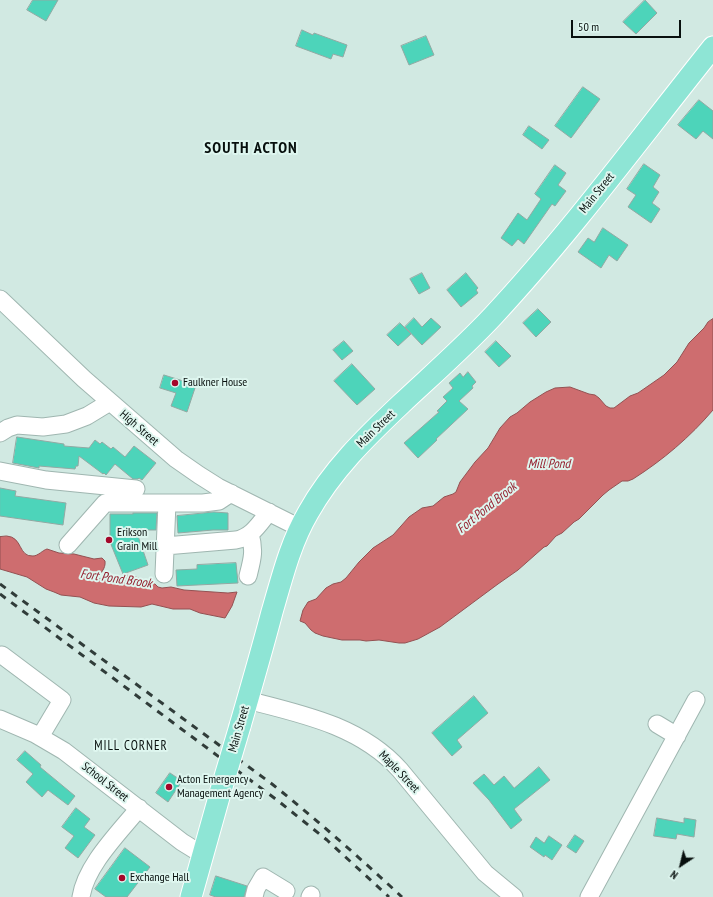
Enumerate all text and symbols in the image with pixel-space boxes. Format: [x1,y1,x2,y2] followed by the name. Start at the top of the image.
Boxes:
[573,12,683,38] scale bar
[578,19,599,34] text: 50 m
[204,138,298,158] district label: SOUTH ACTON
[576,170,618,216] street label: Main Street
[183,376,247,390] place label: Faulkner House
[170,378,180,388] marker: Faulkner House
[117,407,161,449] street label: High Street
[354,407,398,451] street label: Main Street
[528,456,570,472] water label: Mill Pond
[454,479,520,537] water label: Fort Pond Brook
[117,526,157,554] place label: Erikson Grain Mill
[104,535,114,545] marker: Erikson Grain Mill
[79,566,153,592] water label: Fort Pond Brook
[226,704,252,754] street label: Main Street
[94,738,168,754] district label: MILL CORNER
[375,748,423,796] street label: Maple Street
[79,759,131,805] street label: School Street
[177,773,263,801] place label: Acton Emergency Management Agency
[164,782,174,792] marker: Acton Emergency Management Agency
[661,845,701,885] north arrow
[668,867,681,882] text: N
[130,871,189,885] place label: Exchange Hall
[117,873,127,883] marker: Exchange Hall

